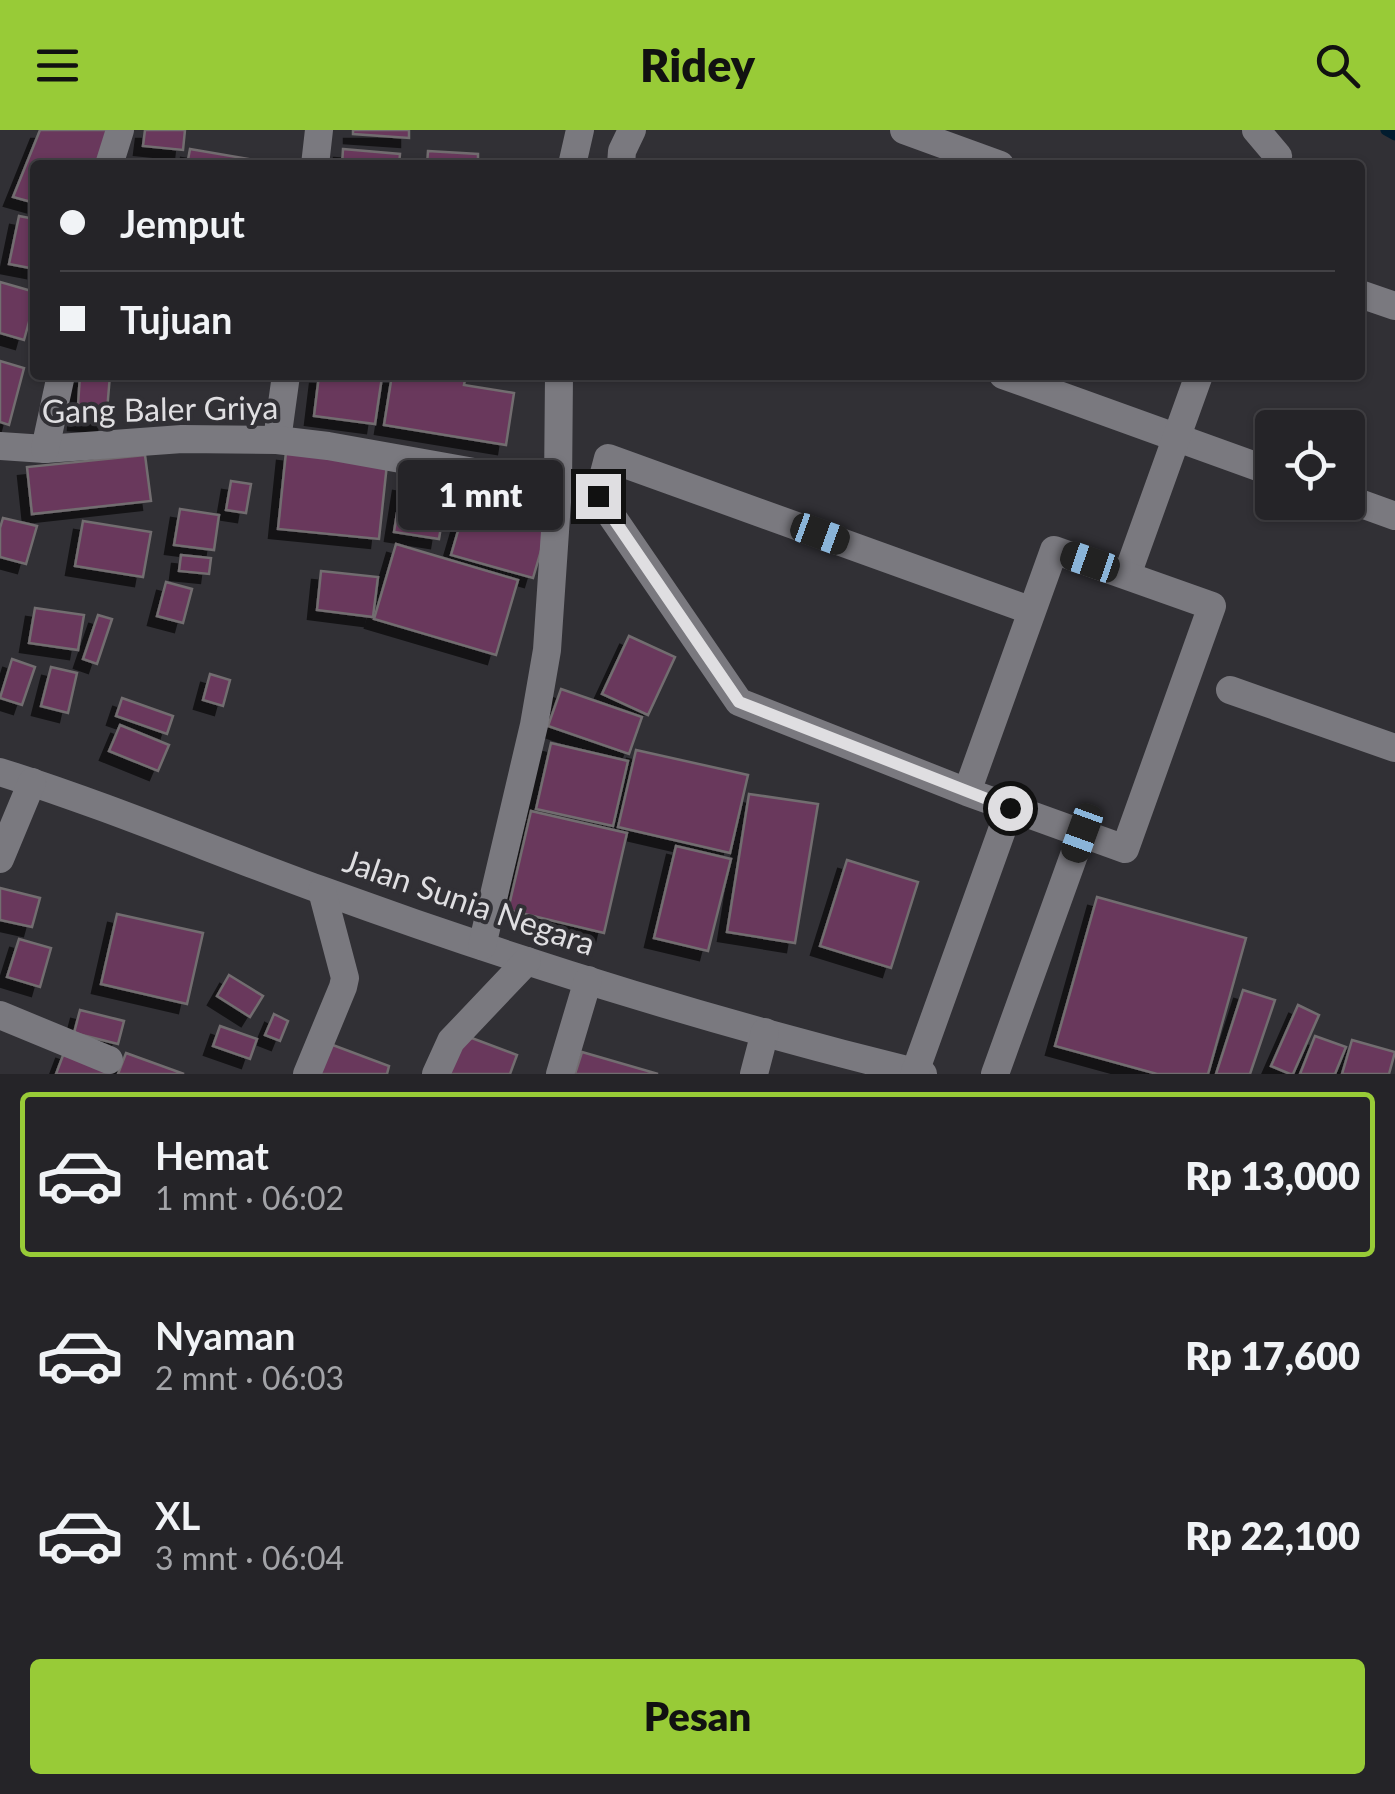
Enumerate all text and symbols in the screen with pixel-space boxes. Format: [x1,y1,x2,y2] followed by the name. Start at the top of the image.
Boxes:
[30,38,85,93] icon: menu
[640,38,755,92] text: Ridey
[1310,38,1365,93] icon: search
[120,200,245,246] text: Jemput
[120,296,233,342] text: Tujuan
[41,387,278,430] street label: Gang Baler Griya
[1255,410,1365,520] map controls
[1255,410,1365,520] button: locate
[398,461,563,531] callout: 1 mnt
[576,474,621,519] route end
[439,475,522,514] text: 1 mnt
[787,510,853,558] car
[1057,538,1123,586] car
[988,786,1033,831] route start
[1058,800,1106,866] car
[339,840,600,963] street label: Jalan Sunia Negara
[35,1130,125,1220] icon: car
[155,1132,269,1178] text: Hemat
[1185,1152,1360,1198] text: Rp 13,000
[155,1178,344,1217] text: 1 mnt · 06:02
[35,1310,125,1400] icon: car
[155,1312,295,1358] text: Nyaman
[1185,1332,1360,1378] text: Rp 17,600
[155,1358,344,1397] text: 2 mnt · 06:03
[35,1490,125,1580] icon: car
[155,1492,200,1538] text: XL
[1185,1512,1360,1558] text: Rp 22,100
[155,1538,344,1577] text: 3 mnt · 06:04
[30,1659,1365,1774] button: Pesan

